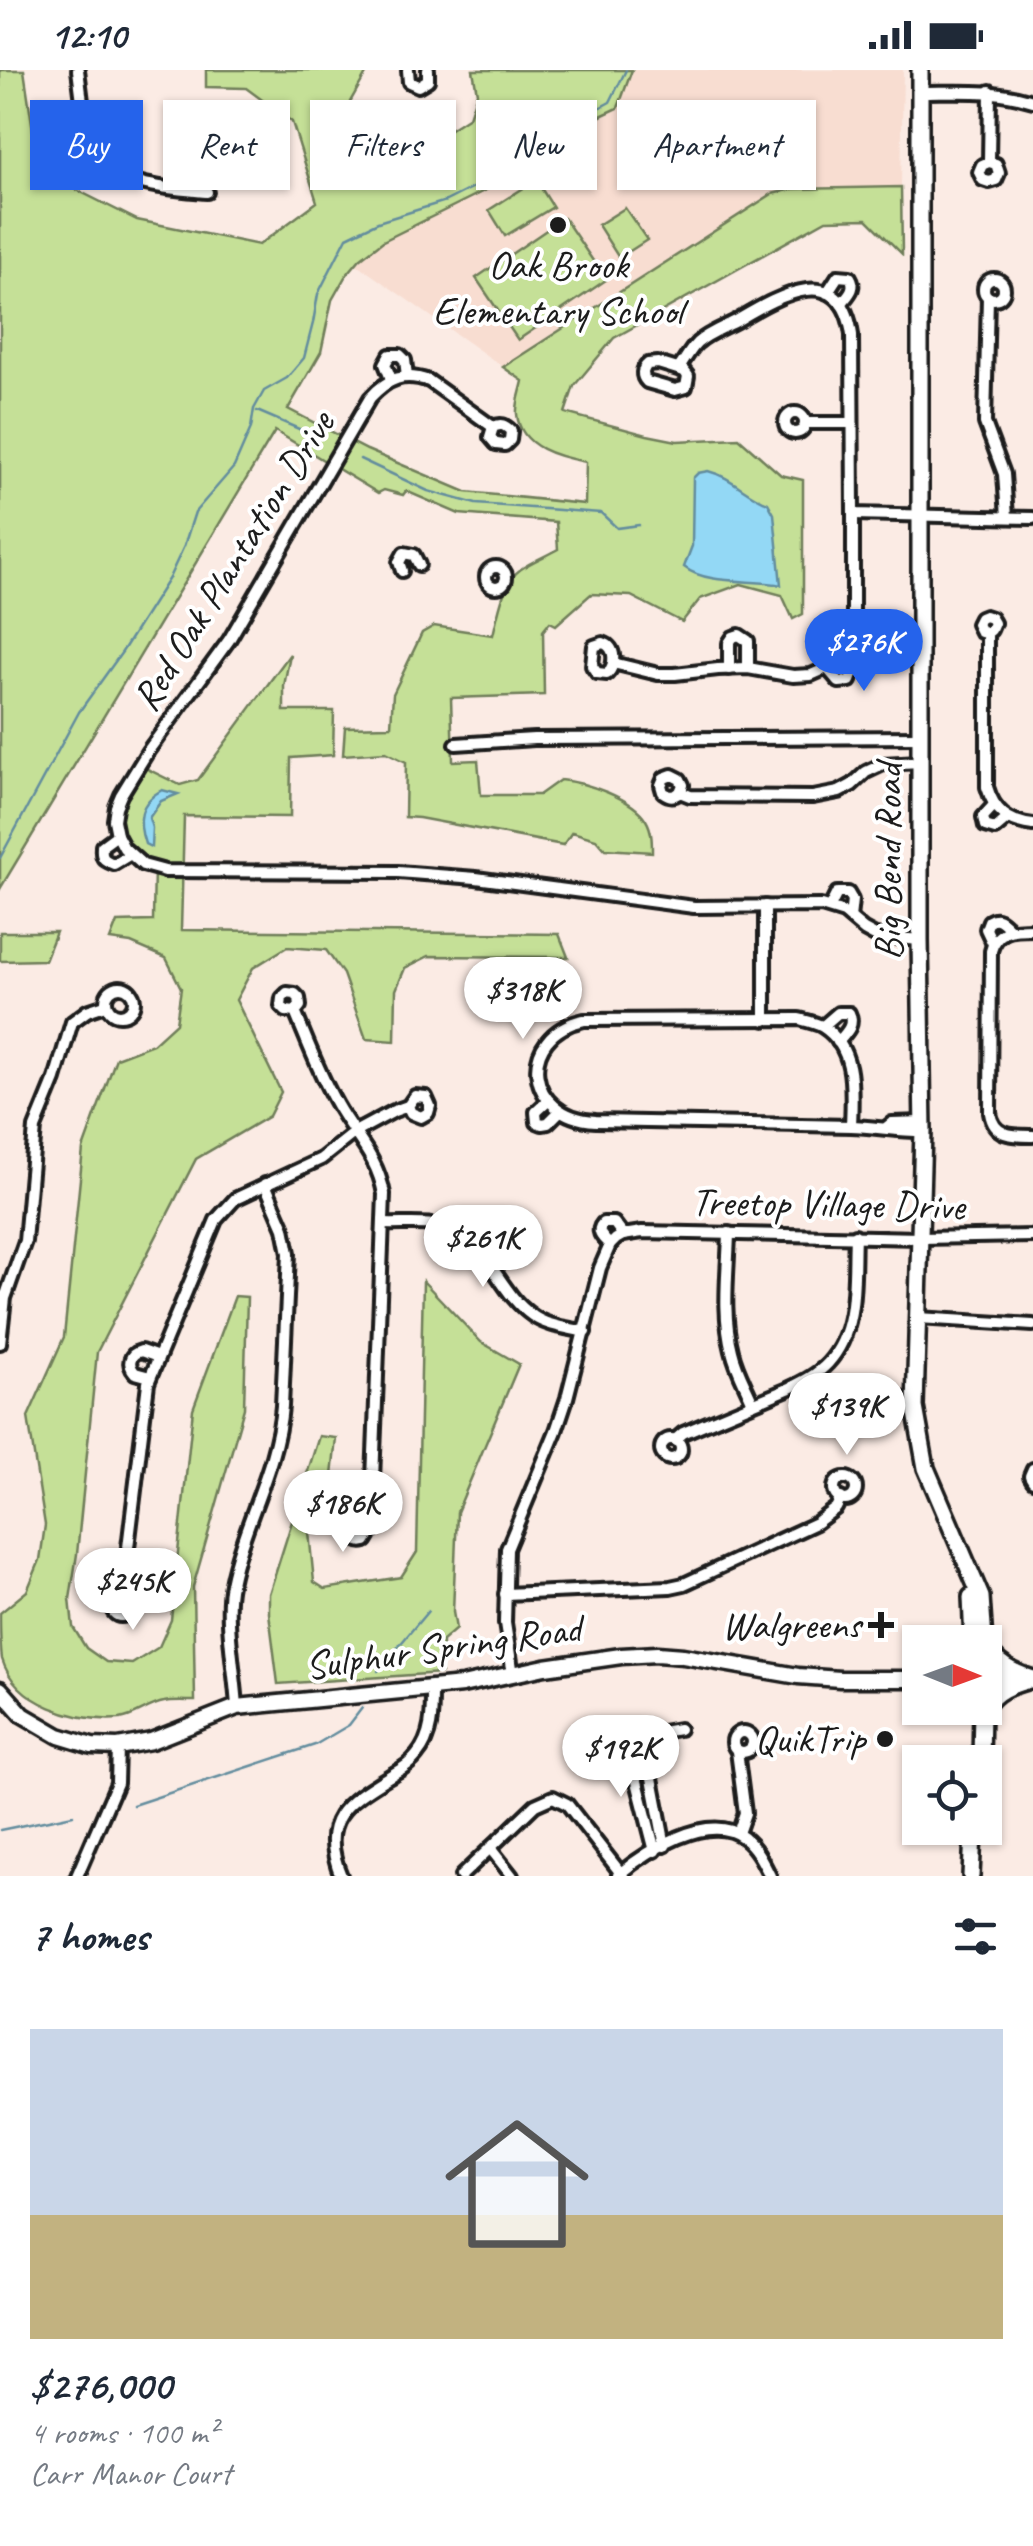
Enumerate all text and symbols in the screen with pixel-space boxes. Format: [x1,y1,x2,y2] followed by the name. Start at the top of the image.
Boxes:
[50,12,126,59] text: 12:10
[30,100,143,190] chip: Buy
[163,100,290,190] chip: Rent
[310,100,456,190] chip: Filters
[476,100,597,190] chip: New
[617,100,816,190] chip: Apartment
[547,214,569,236] marker: Oak Brook Elementary School
[433,240,689,336] place label: Oak Brook Elementary School
[121,399,347,720] street label: Red Oak Plantation Drive
[794,609,934,694] pin: $276K
[827,621,901,662] text: $276K
[863,758,913,960] street label: Big Bend Road
[453,957,593,1042] pin: $318K
[486,969,560,1010] text: $318K
[691,1177,968,1231] street label: Treetop Village Drive
[413,1205,553,1290] pin: $261K
[446,1217,520,1258] text: $261K
[777,1373,917,1458] pin: $139K
[810,1385,884,1426] text: $139K
[273,1470,413,1555] pin: $186K
[306,1482,380,1523] text: $186K
[63,1548,203,1633] pin: $245K
[96,1560,170,1601] text: $245K
[722,1600,864,1650] place label: Walgreens
[302,1602,589,1691] street label: Sulphur Spring Road
[870,1614,892,1636] marker: Walgreens
[902,1625,1002,1725] north arrow
[902,1625,1002,1845] map controls
[755,1714,868,1764] place label: QuikTrip
[551,1715,691,1800] pin: $192K
[584,1727,658,1768] text: $192K
[874,1728,896,1750] marker: QuikTrip
[902,1745,1002,1845] button: locate
[948,1909,1003,1964] icon: filters
[30,1910,148,1963] text: 7 homes
[427,2094,607,2274] icon: home
[30,2359,171,2412] text: $276,000
[30,2412,217,2453] text: 4 rooms · 100 m²
[30,2453,231,2494] text: Carr Manor Court

